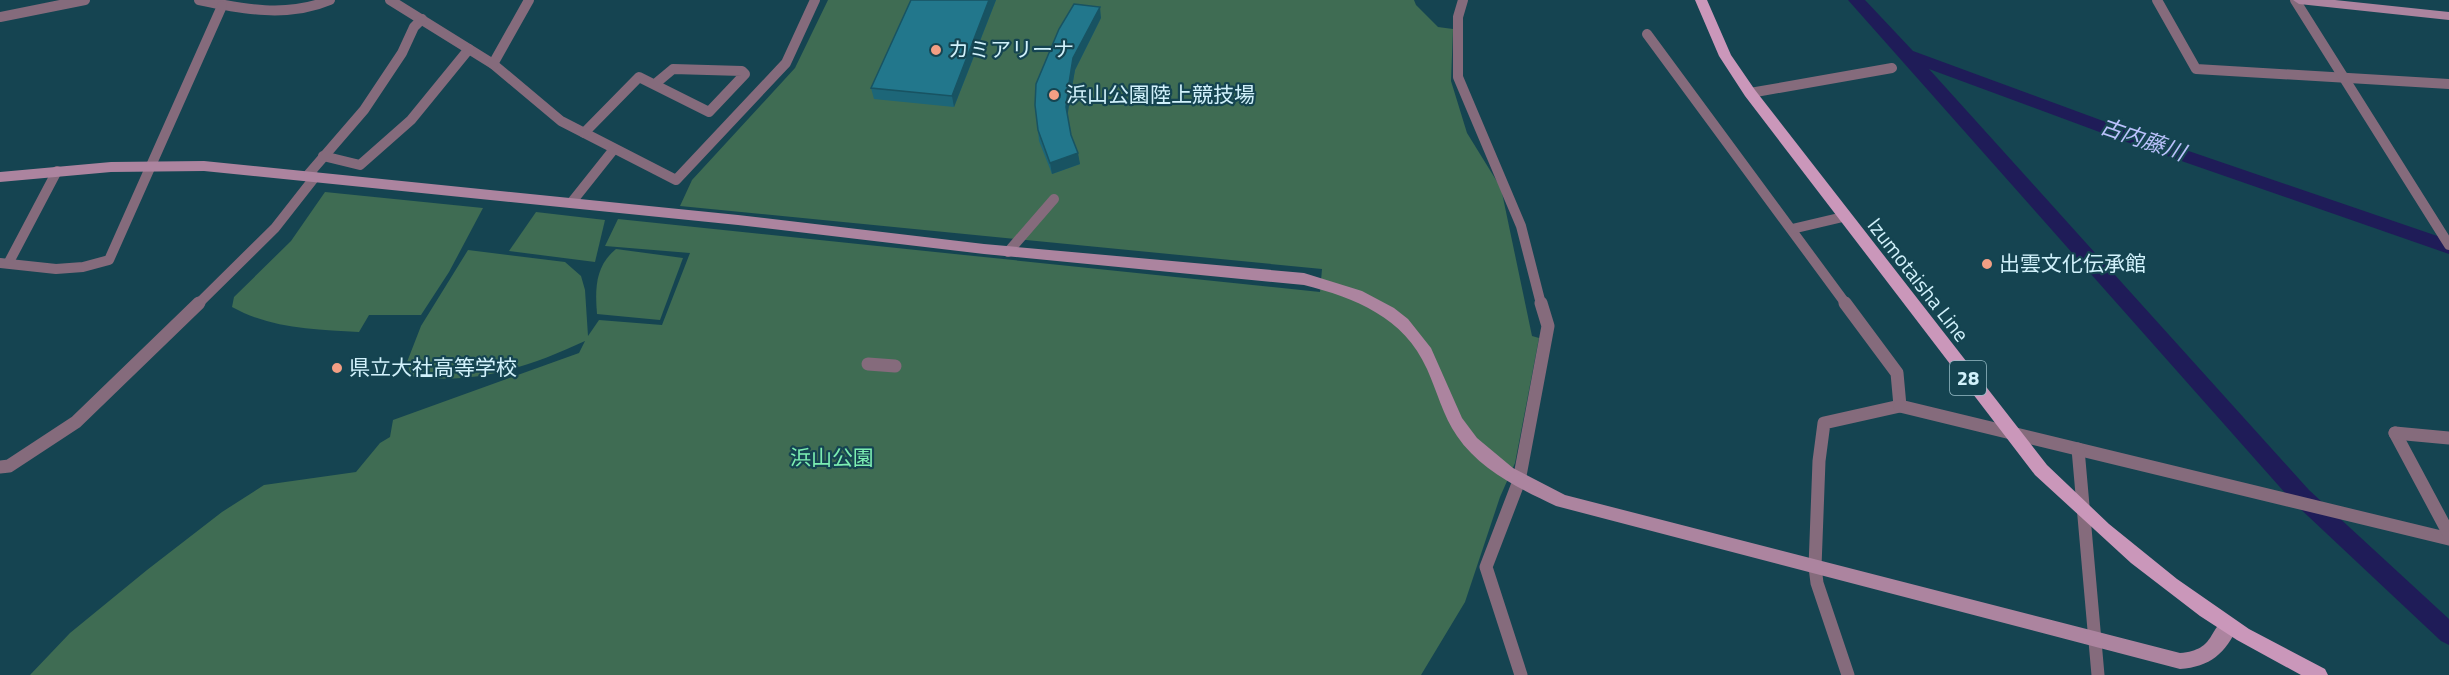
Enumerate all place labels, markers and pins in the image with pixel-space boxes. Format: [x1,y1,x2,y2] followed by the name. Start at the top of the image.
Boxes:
[948,33,1074,65] place label: カミアリーナ
[929,43,943,57] marker: カミアリーナ
[1066,78,1255,110] place label: 浜山公園陸上競技場
[1047,88,1061,102] marker: 浜山公園陸上競技場
[1999,247,2146,279] place label: 出雲文化伝承館
[1980,257,1994,271] marker: 出雲文化伝承館
[349,351,517,383] place label: 県立大社高等学校
[330,361,344,375] marker: 県立大社高等学校

